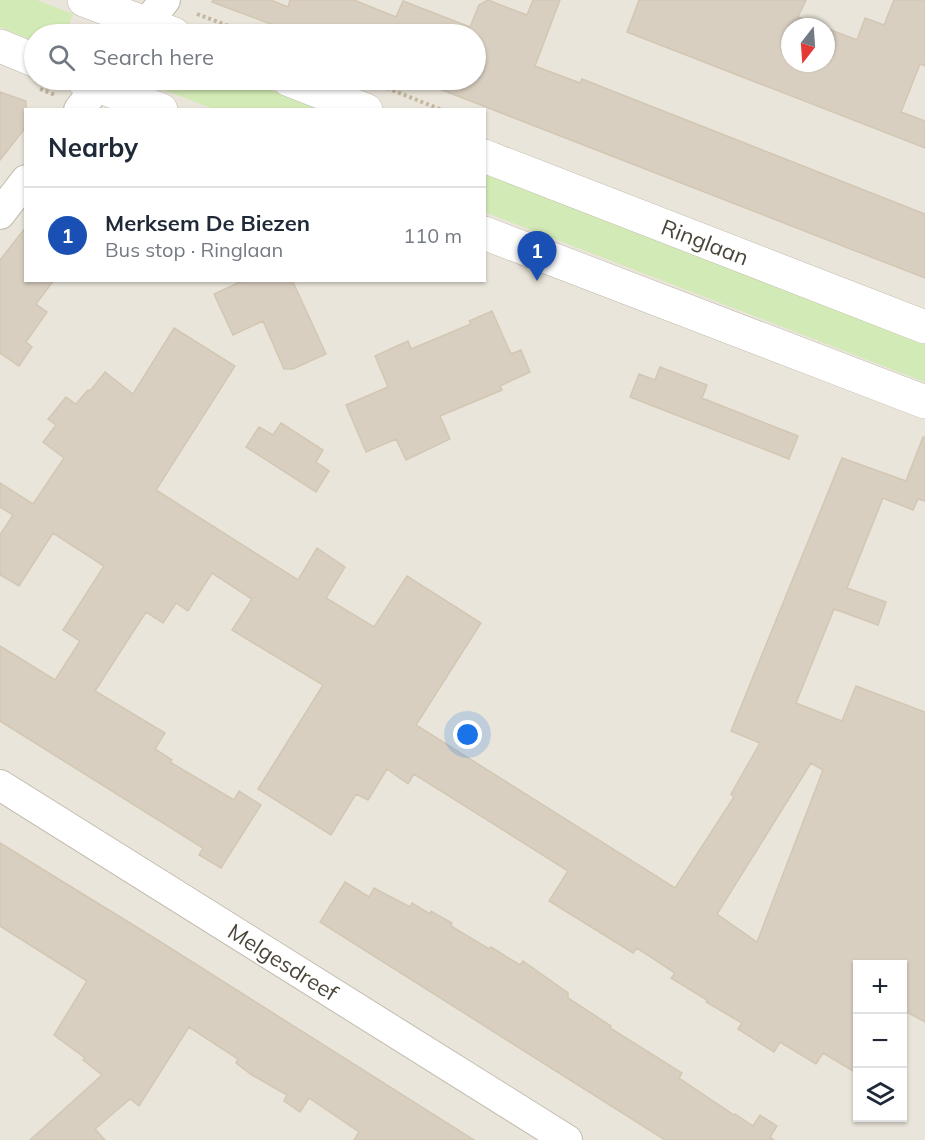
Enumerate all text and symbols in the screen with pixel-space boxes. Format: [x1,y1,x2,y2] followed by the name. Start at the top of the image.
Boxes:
[781,18,835,72] north arrow
[24,24,486,90] search box
[45,41,78,74] icon: search
[93,43,214,71] text: Search here
[48,131,138,164] text: Nearby
[105,209,310,237] text: Merksem De Biezen
[657,213,753,271] street label: Ringlaan
[62,223,74,248] text: 1
[403,223,462,248] text: 110 m
[518,232,556,281] pin: 1
[105,237,283,262] text: Bus stop · Ringlaan
[453,720,482,749] your location
[223,917,344,1007] street label: Melgesdreef
[853,960,907,1122] map controls
[853,960,907,1014] button: +
[853,1014,907,1068] button: −
[853,1068,907,1122] button: layers

